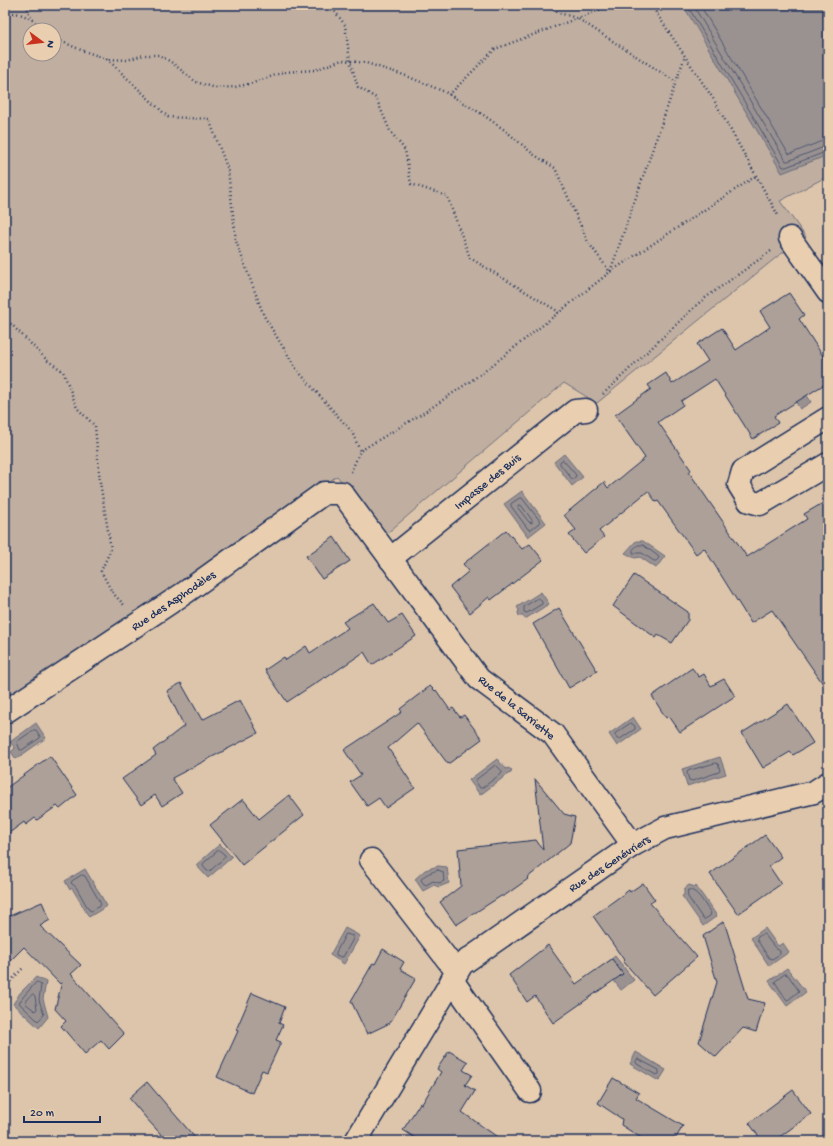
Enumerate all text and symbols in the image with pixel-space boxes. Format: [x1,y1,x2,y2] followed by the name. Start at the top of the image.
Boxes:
[22,22,62,62] north arrow
[43,39,56,49] text: N
[452,451,525,514] street label: Impasse des Buis
[130,568,219,635] street label: Rue des Asphodèles
[475,673,558,744] street label: Rue de la Sarriette
[567,833,654,896] street label: Rue des Genévriers
[24,1098,100,1124] scale bar
[30,1107,55,1121] text: 20 m

